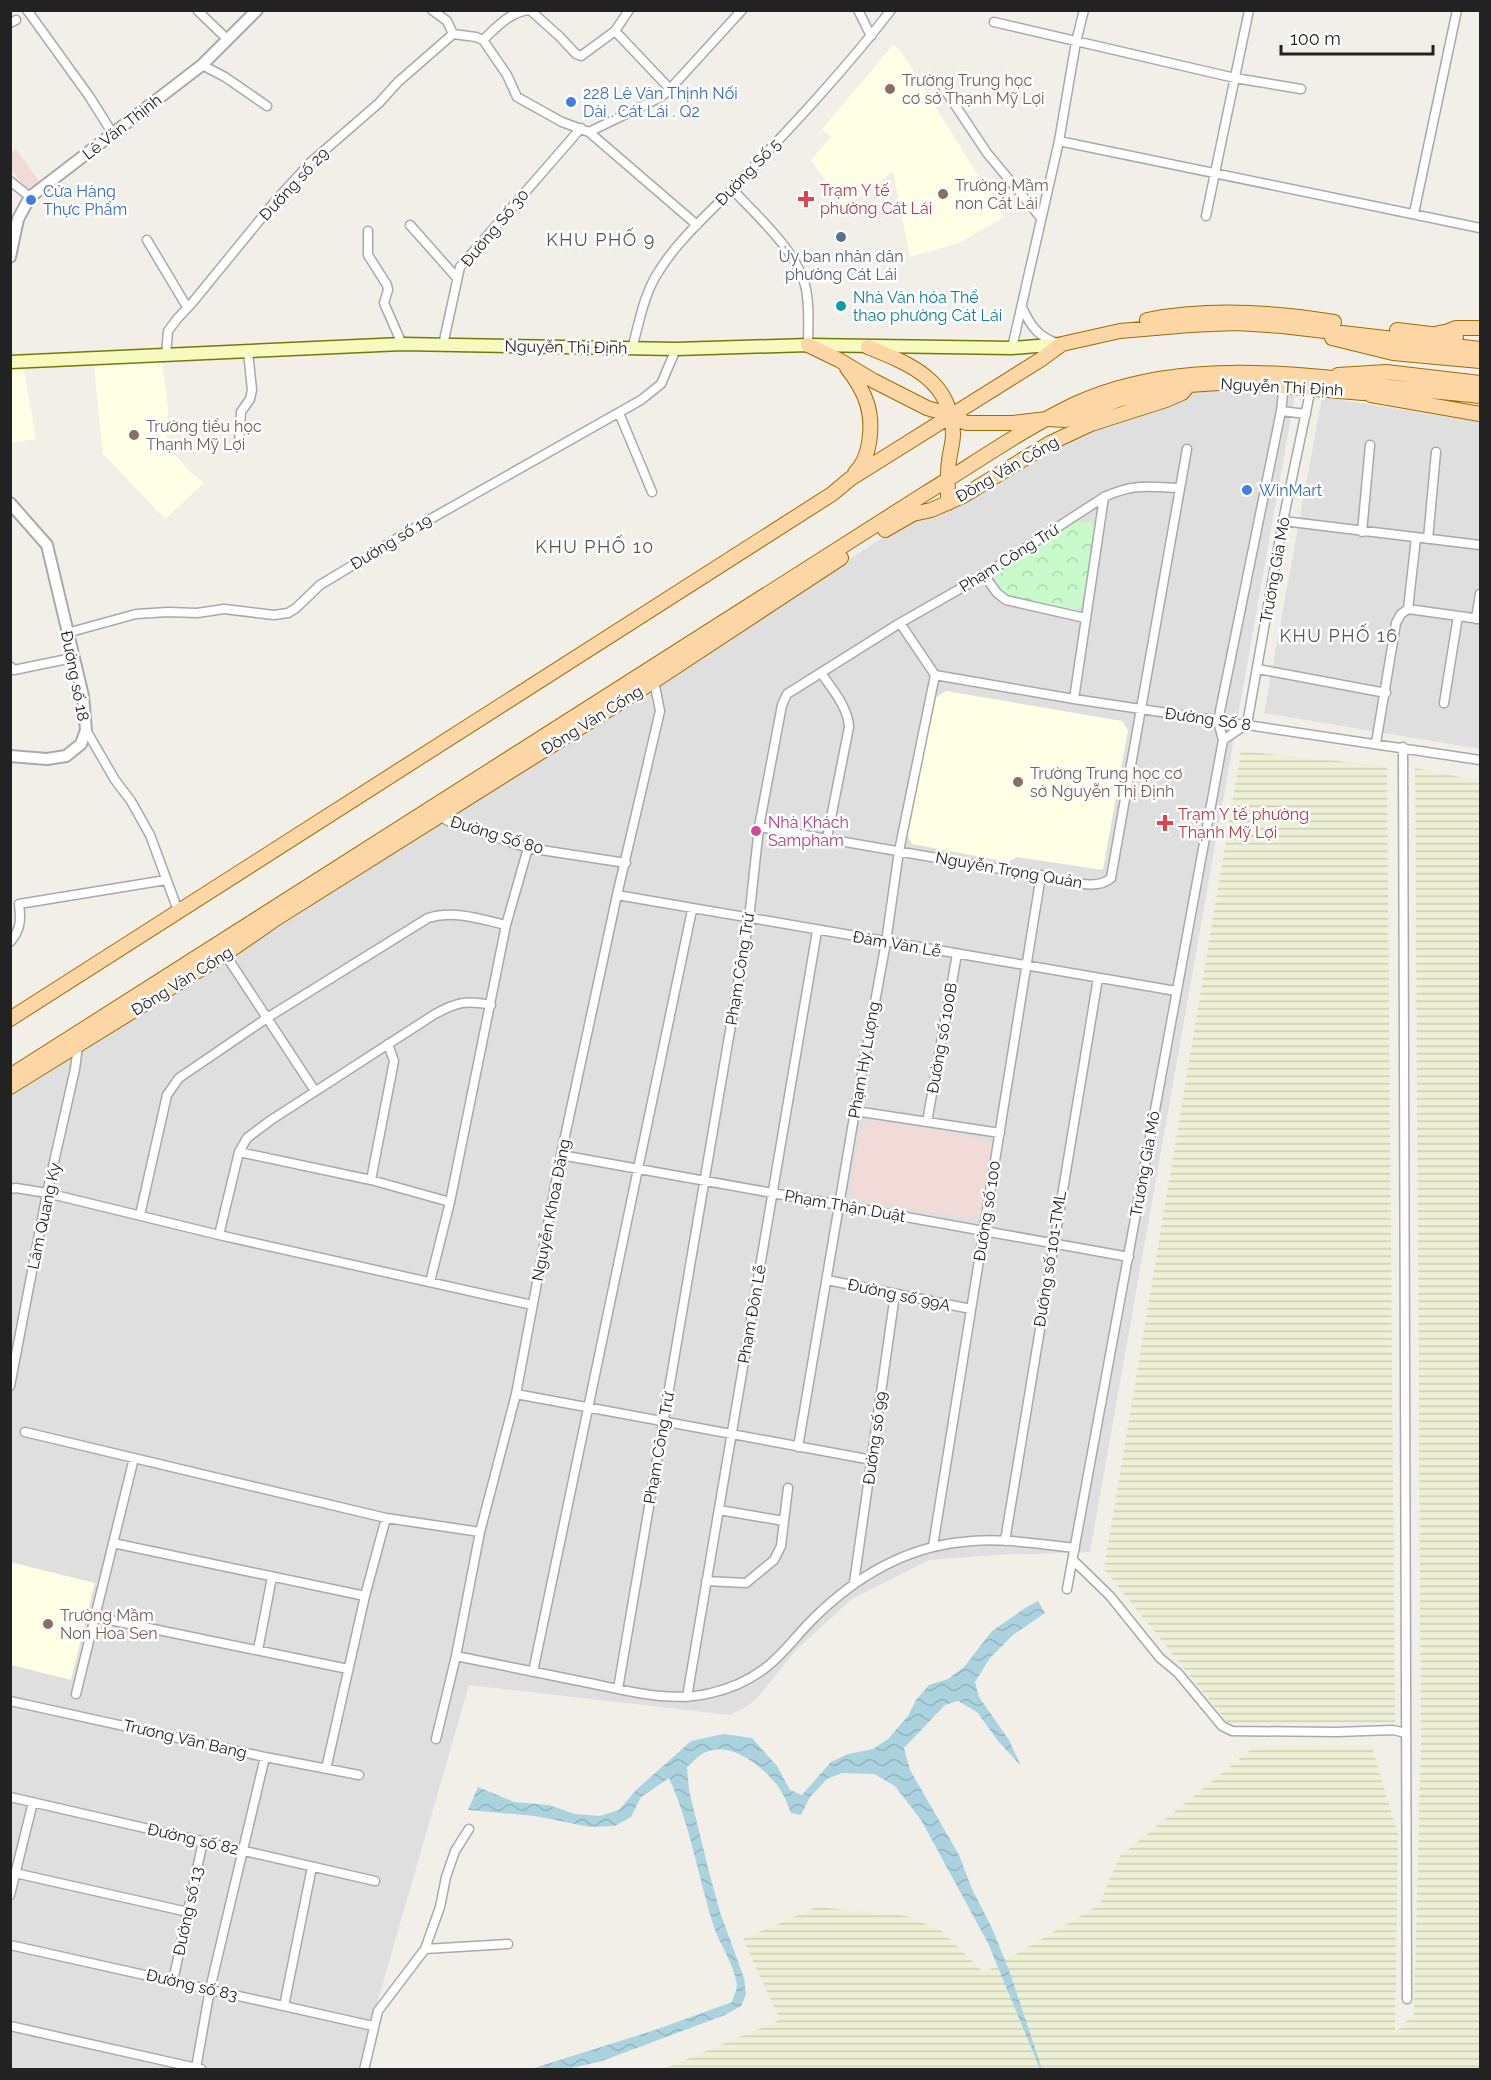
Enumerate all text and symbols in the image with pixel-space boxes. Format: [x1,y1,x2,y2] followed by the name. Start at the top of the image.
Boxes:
[1281,18,1432,56] scale bar
[1290,28,1341,49] text: 100 m
[902,71,1044,108] place label: Trường Trung học cơ sở Thạnh Mỹ Lợi
[883,82,897,96] marker: Trường Trung học cơ sở Thạnh Mỹ Lợi
[583,84,738,121] place label: 228 Lê Văn Thịnh Nối Dài . Cát Lái . Q2
[79,90,165,164] street label: Lê Văn Thịnh
[564,95,578,109] marker: 228 Lê Văn Thịnh Nối Dài . Cát Lái . Q2
[711,134,785,209] street label: Đường Số 5
[255,144,333,224] street label: Đường số 29
[955,176,1049,213] place label: Trường Mầm non Cát Lái
[820,181,932,218] place label: Trạm Y tế phường Cát Lái
[43,182,127,219] place label: Cửa Hàng Thực Phẩm
[457,185,533,271] street label: Đường Số 30
[936,187,950,201] marker: Trường Mầm non Cát Lái
[797,190,815,208] marker: Trạm Y tế phường Cát Lái
[24,193,38,207] marker: Cửa Hàng Thực Phẩm
[546,227,656,250] district label: KHU PHỐ 9
[834,230,848,244] marker: Ủy ban nhân dân phường Cát Lái
[778,246,904,284] place label: Ủy ban nhân dân phường Cát Lái
[853,288,1002,325] place label: Nhà Văn hóa Thể thao phường Cát Lái
[834,299,848,313] marker: Nhà Văn hóa Thể thao phường Cát Lái
[504,336,628,358] street label: Nguyễn Thị Định
[1220,374,1344,400] street label: Nguyễn Thị Định
[146,417,262,454] place label: Trường tiểu học Thạnh Mỹ Lợi
[127,428,141,442] marker: Trường tiểu học Thạnh Mỹ Lợi
[952,432,1062,506] street label: Đồng Văn Cống
[1259,481,1323,500] place label: WinMart
[1240,483,1254,497] marker: WinMart
[347,510,435,574] street label: Đường số 19
[1256,515,1294,625] street label: Trương Gia Mô
[956,520,1063,596] street label: Phạm Công Trứ
[535,534,655,557] district label: KHU PHỐ 10
[1279,623,1399,646] district label: KHU PHỐ 16
[57,629,93,723] street label: Đường số 18
[538,681,646,759] street label: Đồng Văn Cống
[1164,704,1252,734] street label: Đường Số 8
[1030,764,1183,801] place label: Trường Trung học cơ sở Nguyễn Thị Định
[1011,775,1025,789] marker: Trường Trung học cơ sở Nguyễn Thị Định
[1178,805,1309,842] place label: Trạm Y tế phường Thạnh Mỹ Lợi
[448,812,546,858] street label: Đường Số 80
[768,813,849,850] place label: Nhà Khách Sampham
[1156,814,1174,832] marker: Trạm Y tế phường Thạnh Mỹ Lợi
[749,824,763,838] marker: Nhà Khách Sampham
[934,848,1084,892] street label: Nguyễn Trọng Quản
[722,911,758,1027] street label: Phạm Công Trứ
[851,927,943,961] street label: Đàm Văn Lễ
[128,942,236,1020] street label: Đồng Văn Cống
[923,981,961,1095] street label: Đường số 100B
[844,1000,884,1120] street label: Phạm Hy Lượng
[1126,1109,1164,1219] street label: Trương Gia Mô
[528,1137,574,1283] street label: Nguyễn Khoa Đăng
[970,1159,1004,1263] street label: Đường số 100
[23,1161,65,1271] street label: Lâm Quang Ky
[783,1186,908,1226] street label: Phạm Thận Duật
[1030,1189,1070,1328] street label: Đường số 101-TML
[734,1263,770,1365] street label: Phạm Đôn Lễ
[846,1275,952,1315] street label: Đường số 99A
[640,1390,678,1506] street label: Phạm Công Trứ
[859,1390,891,1486] street label: Đường số 99
[60,1606,158,1643] place label: Trường Mầm Non Hoa Sen
[41,1617,55,1631] marker: Trường Mầm Non Hoa Sen
[121,1716,249,1762] street label: Trương Văn Bang
[146,1819,240,1859] street label: Đường số 82
[169,1865,207,1957] street label: Đường số 13
[144,1965,240,2005] street label: Đường số 83

